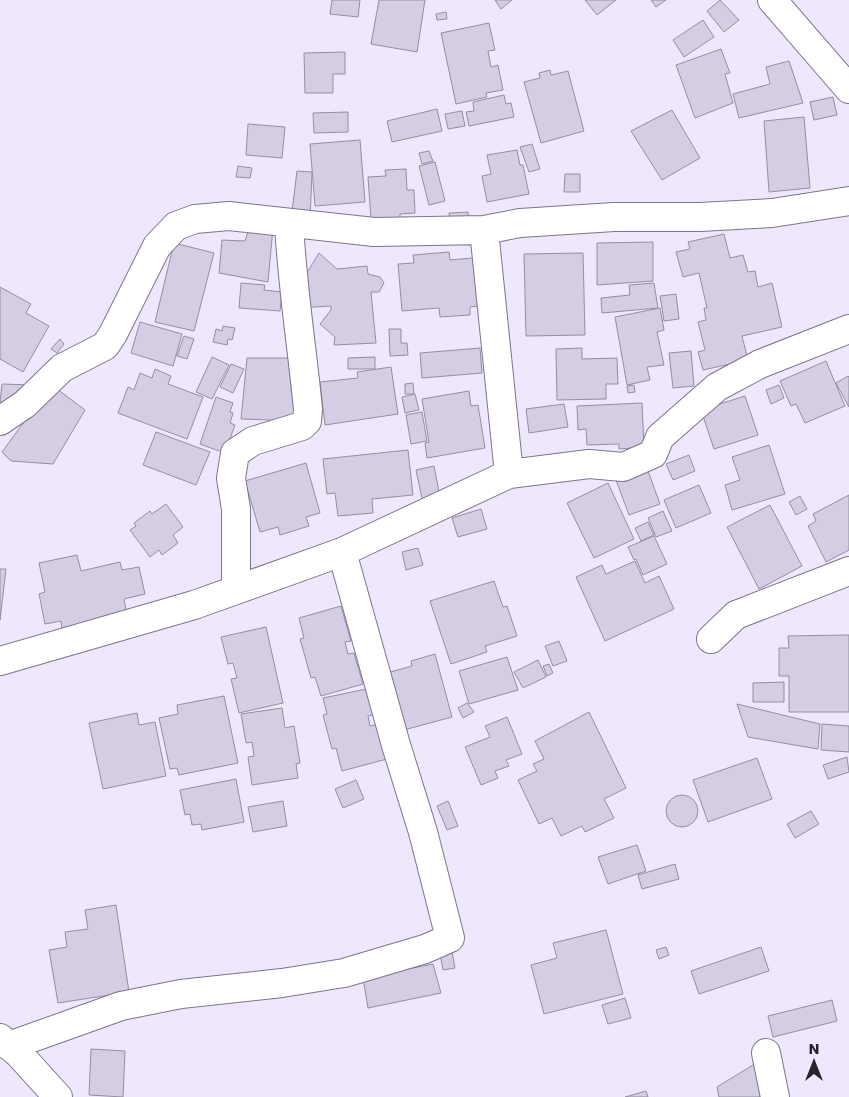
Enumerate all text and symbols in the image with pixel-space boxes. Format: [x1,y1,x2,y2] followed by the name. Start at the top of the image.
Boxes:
[789,1037,839,1087] north arrow
[809,1039,819,1059] text: N

